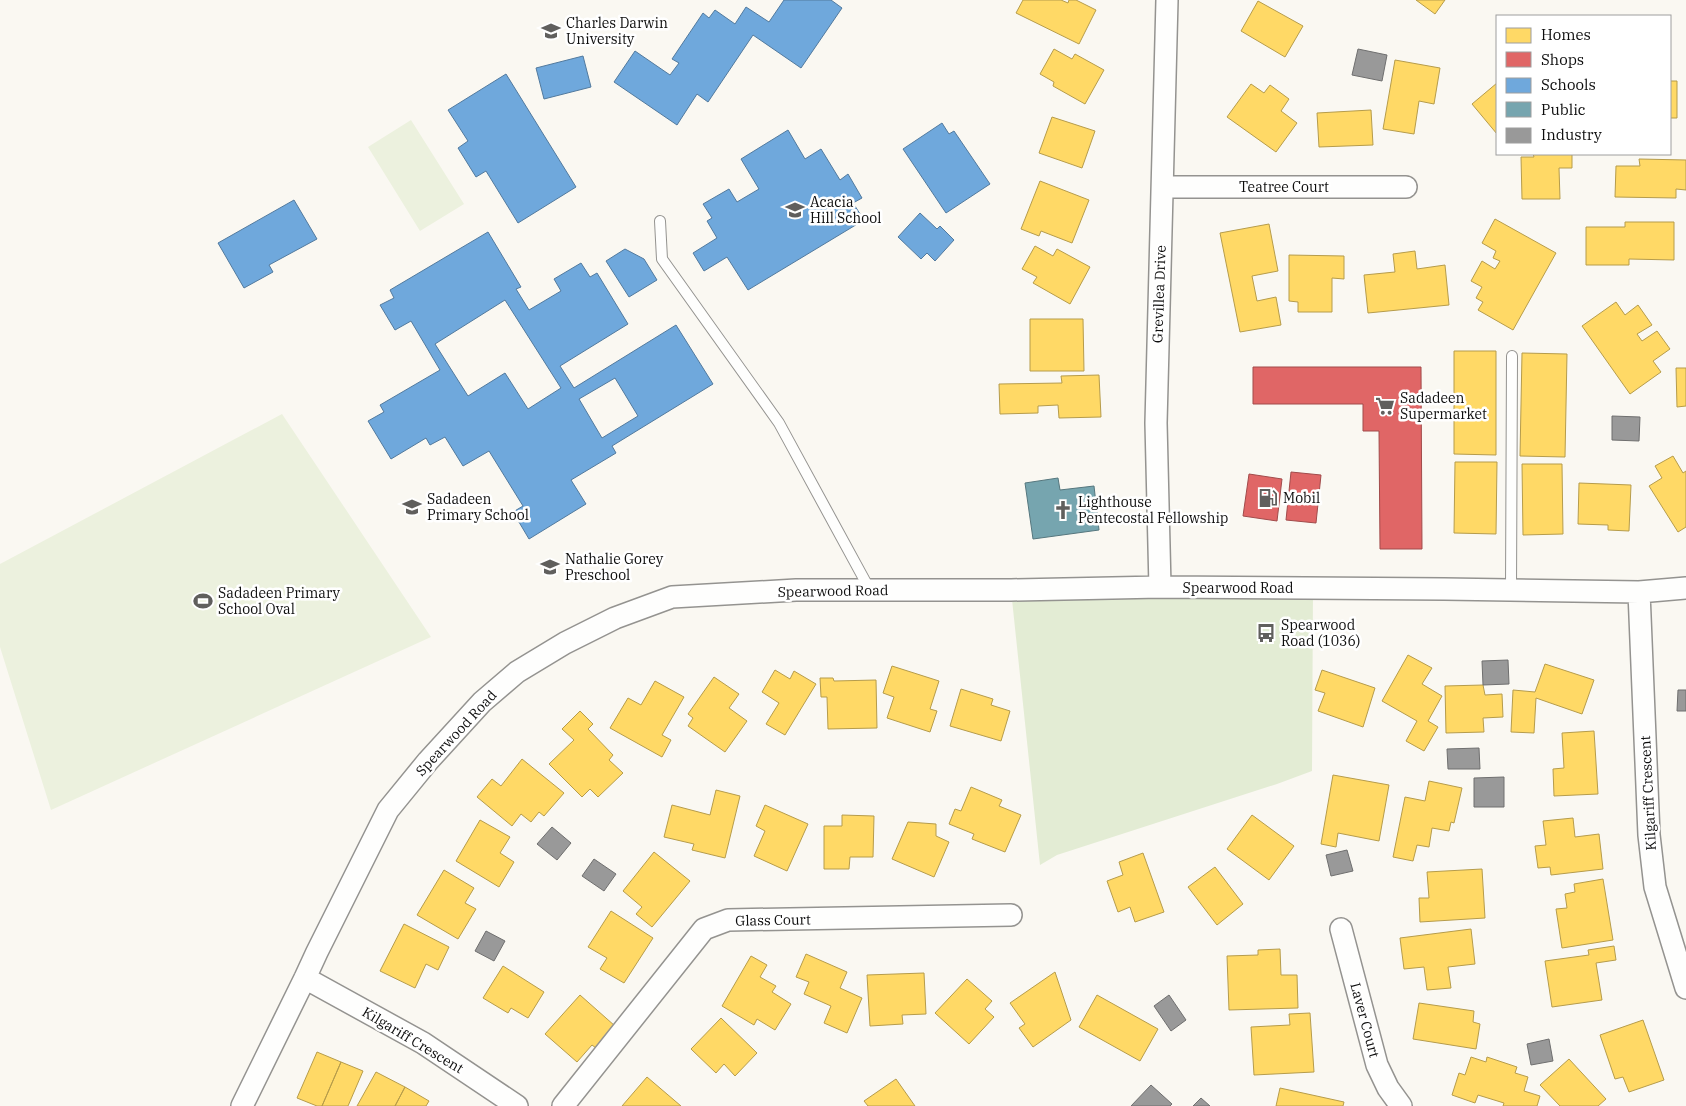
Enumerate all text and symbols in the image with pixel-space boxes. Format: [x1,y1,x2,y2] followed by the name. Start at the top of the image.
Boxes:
[566,14,668,48] place label: Charles Darwin University
[1496,15,1671,155] legend
[540,20,562,42] school or university icon: Charles Darwin University
[1541,25,1591,44] text: Homes
[1541,50,1584,69] text: Shops
[1541,75,1596,94] text: Schools
[1541,100,1586,119] text: Public
[1541,125,1602,144] text: Industry
[1239,178,1329,196] street label: Teatree Court
[810,193,881,227] place label: Acacia Hill School
[784,199,806,221] school or university icon: Acacia Hill School
[1148,245,1170,343] street label: Grevillea Drive
[1400,389,1487,423] place label: Sadadeen Supermarket
[1374,395,1396,417] supermarket icon: Sadadeen Supermarket
[1257,487,1279,509] fuel station icon: Mobil
[1283,489,1320,507] place label: Mobil
[427,490,529,524] place label: Sadadeen Primary School
[1078,493,1228,527] place label: Lighthouse Pentecostal Fellowship
[401,496,423,518] school or university icon: Sadadeen Primary School
[1052,499,1074,521] church icon: Lighthouse Pentecostal Fellowship
[565,550,664,584] place label: Nathalie Gorey Preschool
[539,556,561,578] school or university icon: Nathalie Gorey Preschool
[1183,579,1294,597] street label: Spearwood Road
[777,581,889,601] street label: Spearwood Road
[218,584,341,618] place label: Sadadeen Primary School Oval
[192,590,214,612] sports icon: Sadadeen Primary School Oval
[1281,616,1360,650] place label: Spearwood Road (1036)
[1255,622,1277,644] bus stop icon: Spearwood Road (1036)
[412,686,501,780] street label: Spearwood Road
[1636,735,1660,851] street label: Kilgariff Crescent
[735,910,811,930] street label: Glass Court
[1346,981,1384,1059] street label: Laver Court
[359,1003,467,1077] street label: Kilgariff Crescent

